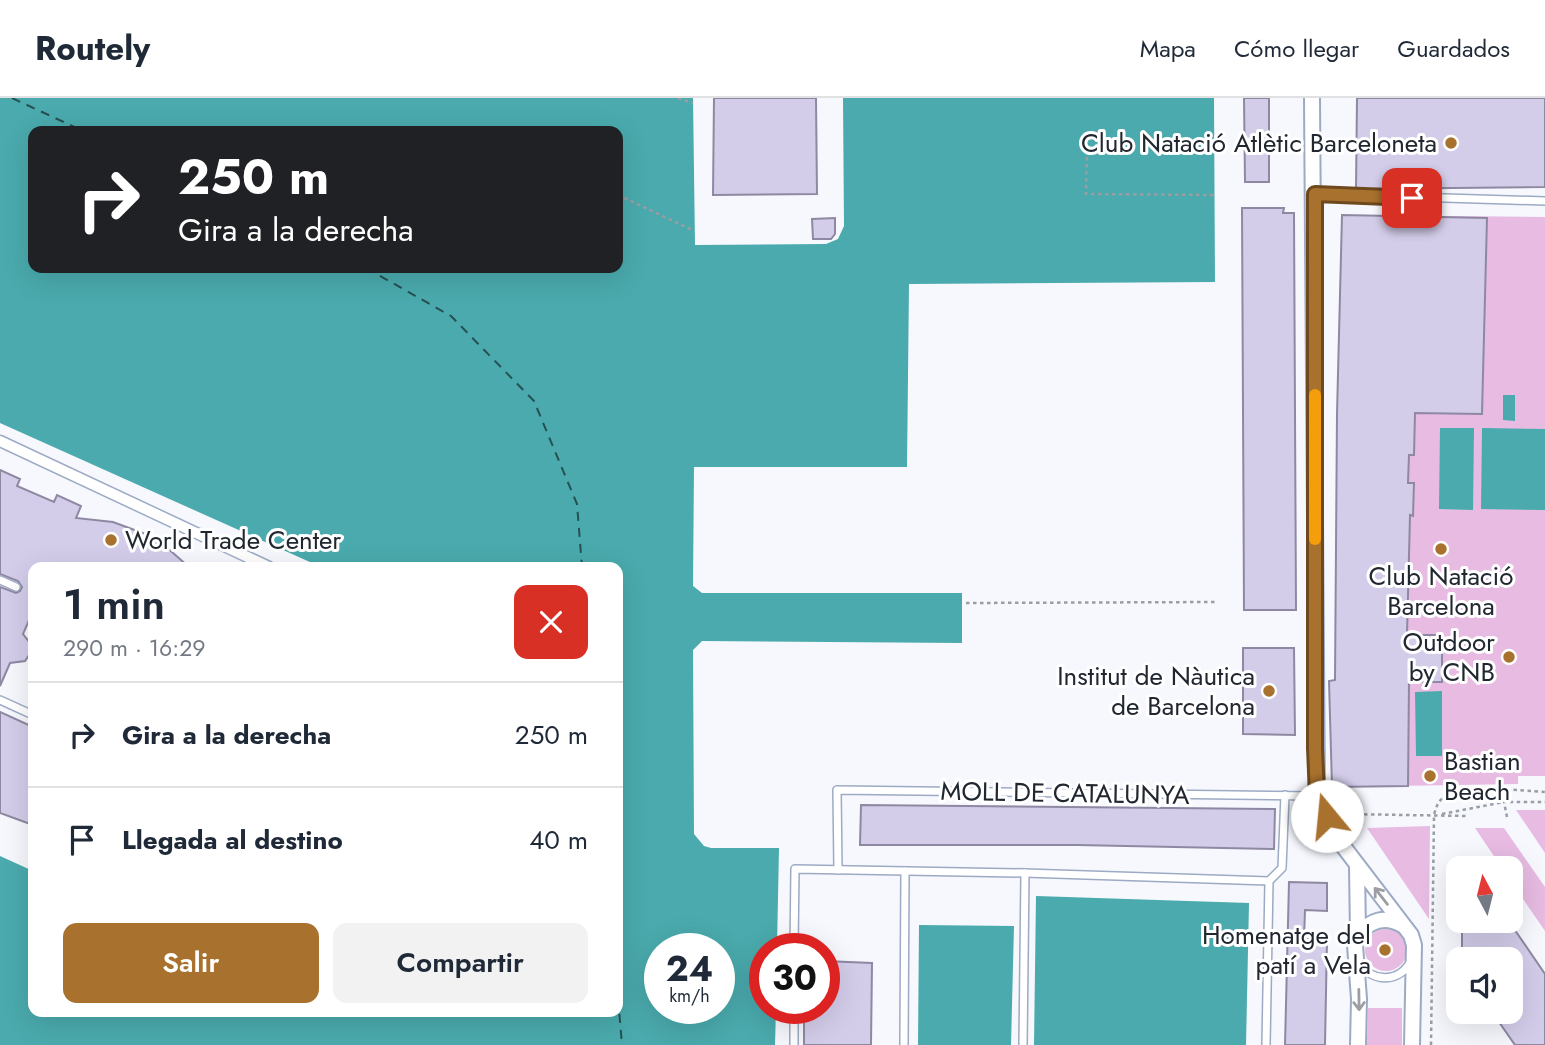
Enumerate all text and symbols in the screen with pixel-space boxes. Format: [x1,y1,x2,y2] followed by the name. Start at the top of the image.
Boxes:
[35,25,150,72] text: Routely
[1140,31,1196,66] text: Mapa
[1234,31,1359,66] text: Cómo llegar
[1397,31,1510,66] text: Guardados
[1081,124,1437,162] place label: Club Natació Atlètic Barceloneta
[1443,135,1459,151] marker: Club Natació Atlètic Barceloneta
[178,142,329,212] text: 250 m
[63,154,154,245] icon: right
[1382,168,1442,228] pin
[1393,179,1431,217] icon: arrive
[178,207,414,253] text: Gira a la derecha
[125,521,341,559] place label: World Trade Center
[103,532,119,548] marker: World Trade Center
[1433,541,1449,557] marker: Club Natació Barcelona
[1369,557,1513,625] place label: Club Natació Barcelona
[63,574,165,635] text: 1 min
[514,585,588,659] button: close
[1402,623,1495,691] place label: Outdoor by CNB
[63,631,206,665] text: 290 m · 16:29
[1501,649,1517,665] marker: Outdoor by CNB
[1057,657,1255,725] place label: Institut de Nàutica de Barcelona
[1261,683,1277,699] marker: Institut de Nàutica de Barcelona
[63,716,101,754] icon: right
[122,716,331,754] text: Gira a la derecha
[515,716,588,754] text: 250 m
[1444,742,1521,810] place label: Bastian Beach
[1422,768,1438,784] marker: Bastian Beach
[940,772,1191,814] street label: MOLL DE CATALUNYA
[1290,779,1364,853] position arrow
[63,821,101,859] icon: arrive
[122,821,343,859] text: Llegada al destino
[529,821,588,859] text: 40 m
[1446,856,1522,933] north arrow
[1446,856,1523,1024] map controls
[1373,887,1388,906] one-way arrow
[1202,916,1371,984] place label: Homenatge del patí a Vela
[63,923,319,1003] button: Salir
[333,923,588,1003] button: Compartir
[749,933,840,1024] speed limit sign: 30
[1377,942,1393,958] marker: Homenatge del patí a Vela
[666,944,713,994] text: 24
[1446,947,1523,1024] button: sound
[669,983,710,1009] text: km/h
[1352,989,1366,1012] one-way arrow

